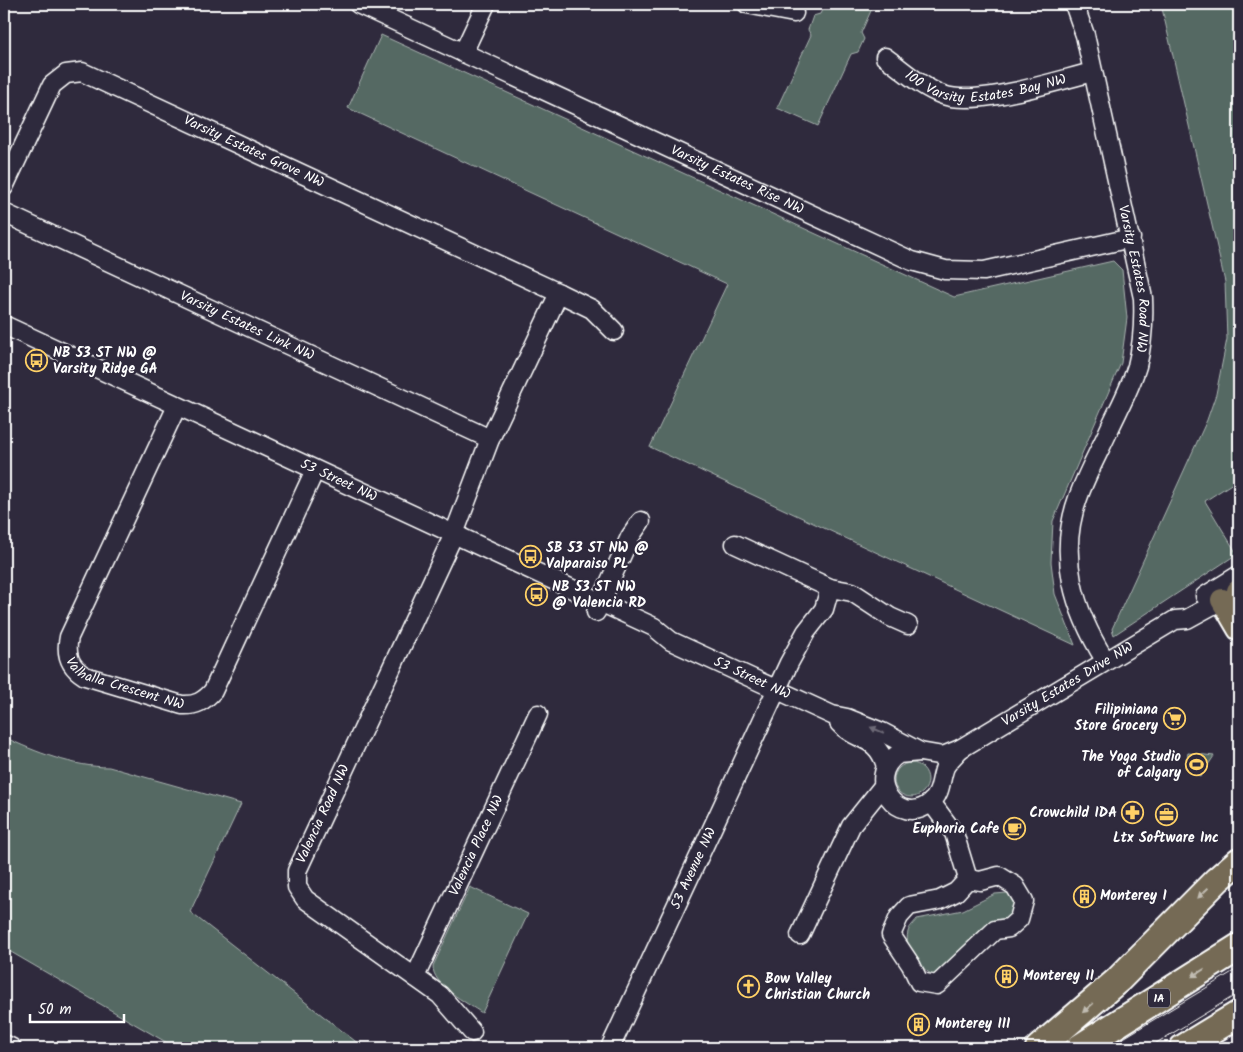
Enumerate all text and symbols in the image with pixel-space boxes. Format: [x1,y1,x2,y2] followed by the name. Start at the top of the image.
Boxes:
[900,65,1069,109] street label: 100 Varsity Estates Bay NW
[180,109,328,194] street label: Varsity Estates Grove NW
[667,139,808,220] street label: Varsity Estates Rise NW
[1112,203,1154,354] street label: Varsity Estates Road NW
[176,285,318,367] street label: Varsity Estates Link NW
[53,342,158,380] place label: NB 53 ST NW @ Varsity Ridge GA
[25,349,49,373] bus stop icon: NB 53 ST NW @ Varsity Ridge GA
[296,453,381,508] street label: 53 Street NW
[546,537,649,575] place label: SB 53 ST NW @ Valparaiso PL
[518,544,542,568] bus stop icon: SB 53 ST NW @ Valparaiso PL
[552,576,646,614] place label: NB 53 ST NW @ Valencia RD
[524,583,548,607] bus stop icon: NB 53 ST NW @ Valencia RD
[997,636,1138,733] street label: Varsity Estates Drive NW
[710,651,794,706] street label: 53 Street NW
[59,653,187,716] street label: Valhalla Crescent NW
[1074,699,1159,737] place label: Filipiniana Store Grocery
[1162,706,1186,730] supermarket icon: Filipiniana Store Grocery
[870,726,884,734] one-way arrow
[1081,746,1182,784] place label: The Yoga Studio of Calgary
[1185,753,1209,777] sports icon: The Yoga Studio of Calgary
[290,761,356,867] street label: Valencia Road NW
[443,791,510,900] street label: Valencia Place NW
[1121,801,1145,825] pharmacy icon: Crowchild IDA
[1029,802,1117,824] place label: Crowchild IDA
[1154,803,1178,827] office icon: Ltx Software Inc
[1003,817,1027,841] cafe icon: Euphoria Cafe
[913,818,999,840] place label: Euphoria Cafe
[665,824,722,913] street label: 53 Avenue NW
[1113,827,1219,849] place label: Ltx Software Inc
[1072,884,1096,908] building icon: Monterey I
[1100,885,1167,907] place label: Monterey I
[1197,887,1209,899] one-way arrow
[995,964,1019,988] building icon: Monterey II
[1023,965,1094,987] place label: Monterey II
[765,968,870,1006] place label: Bow Valley Christian Church
[1191,969,1205,978] one-way arrow
[737,975,761,999] church icon: Bow Valley Christian Church
[1148,988,1170,1008] road number: 1A
[30,992,124,1024] scale bar
[38,998,72,1022] text: 50 m
[1082,1002,1094,1014] one-way arrow
[907,1012,931,1036] building icon: Monterey III
[935,1013,1010,1035] place label: Monterey III

